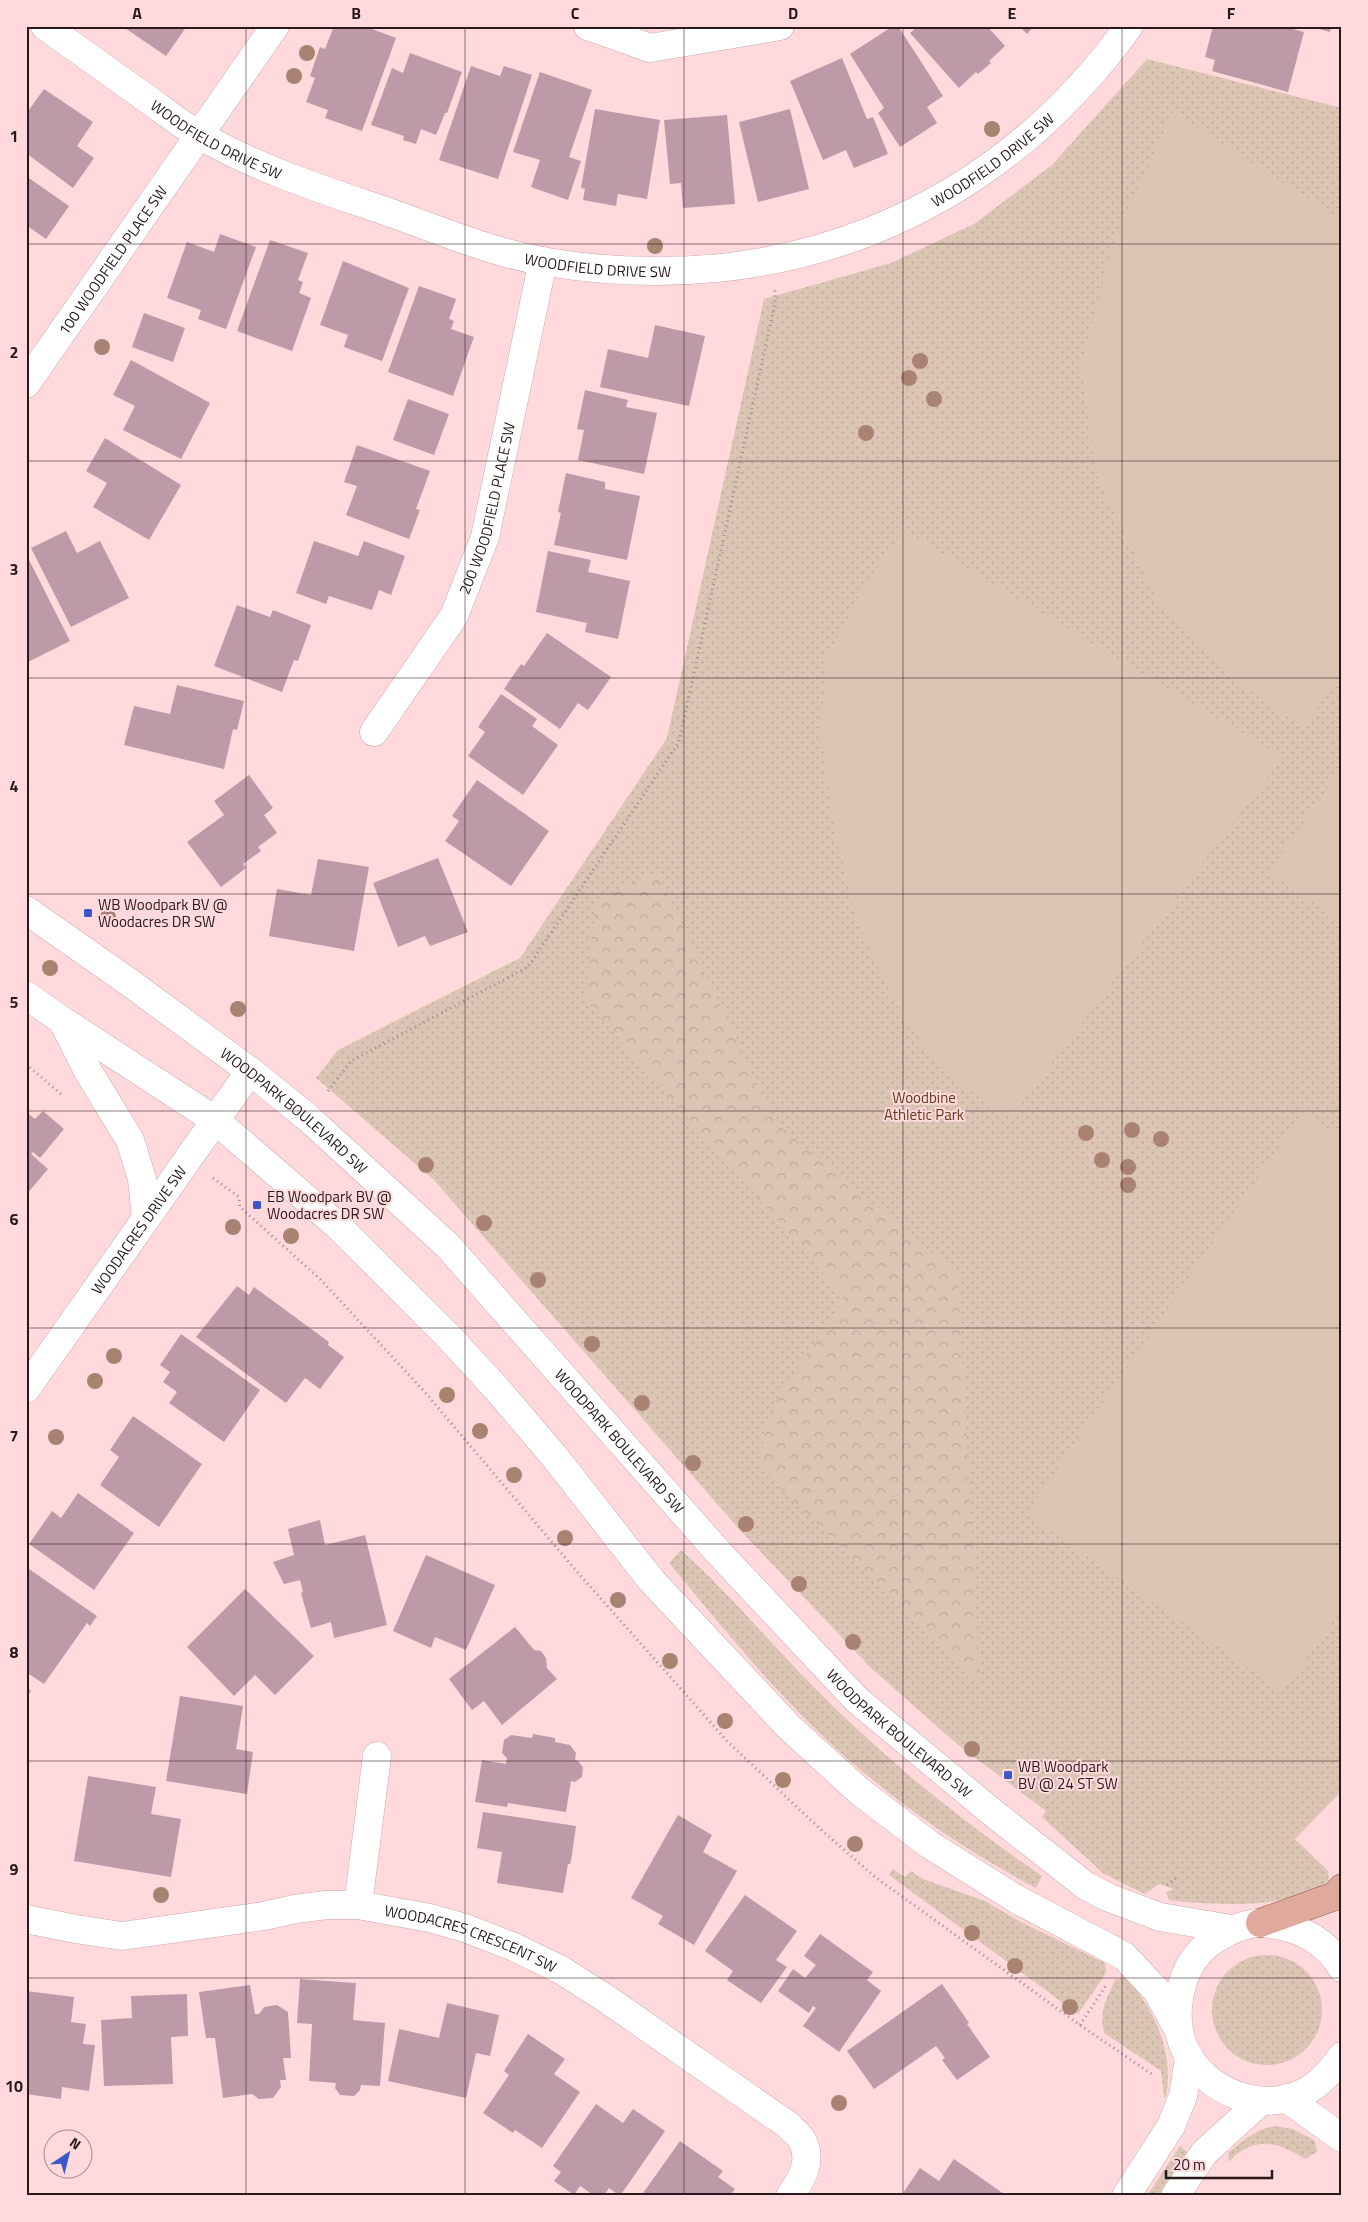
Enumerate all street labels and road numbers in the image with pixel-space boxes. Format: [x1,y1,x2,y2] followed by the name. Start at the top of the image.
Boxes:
[146,94,285,185] street label: WOODFIELD DRIVE SW
[927,107,1059,212] street label: WOODFIELD DRIVE SW
[52,181,172,339] street label: 100 WOODFIELD PLACE SW
[522,246,671,283] street label: WOODFIELD DRIVE SW
[452,420,520,598] street label: 200 WOODFIELD PLACE SW
[216,1042,373,1179] street label: WOODPARK BOULEVARD SW
[85,1160,192,1299] street label: WOODACRES DRIVE SW
[550,1363,690,1518] street label: WOODPARK BOULEVARD SW
[821,1663,977,1803] street label: WOODPARK BOULEVARD SW
[383,1899,561,1978] street label: WOODACRES CRESCENT SW

